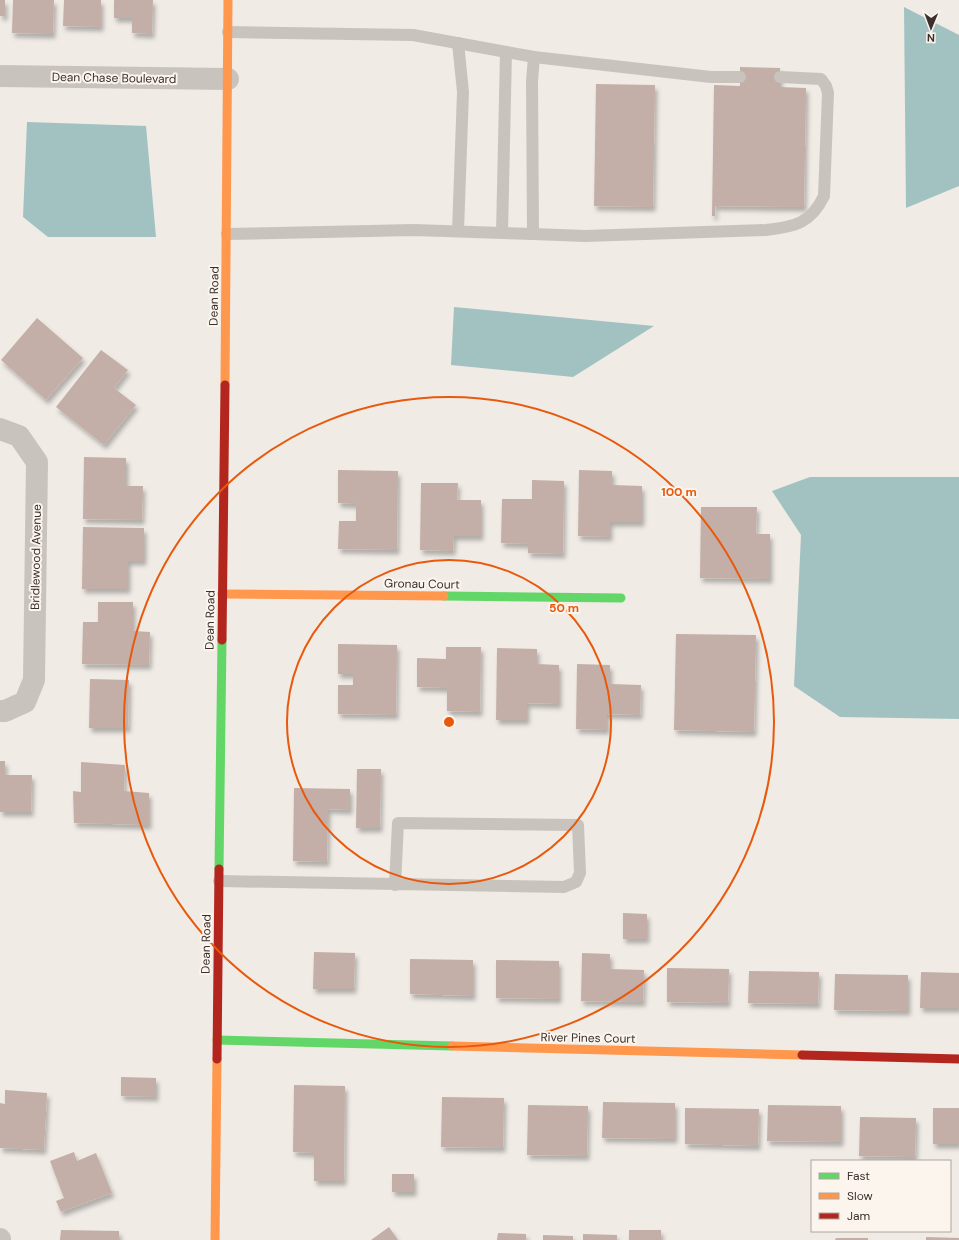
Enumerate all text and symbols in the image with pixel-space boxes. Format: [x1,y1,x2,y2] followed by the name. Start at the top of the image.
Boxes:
[911,8,951,48] north arrow
[927,31,935,45] text: N
[52,69,176,87] street label: Dean Chase Boulevard
[205,266,223,326] street label: Dean Road
[661,484,697,500] text: 100 m
[27,504,45,610] street label: Bridlewood Avenue
[384,575,460,593] street label: Gronau Court
[201,590,219,650] street label: Dean Road
[549,600,579,616] text: 50 m
[442,715,456,729] centre of rings
[197,914,215,974] street label: Dean Road
[540,1029,636,1047] street label: River Pines Court
[811,1160,951,1232] legend
[847,1168,870,1184] text: Fast
[847,1188,873,1204] text: Slow
[847,1208,870,1224] text: Jam

